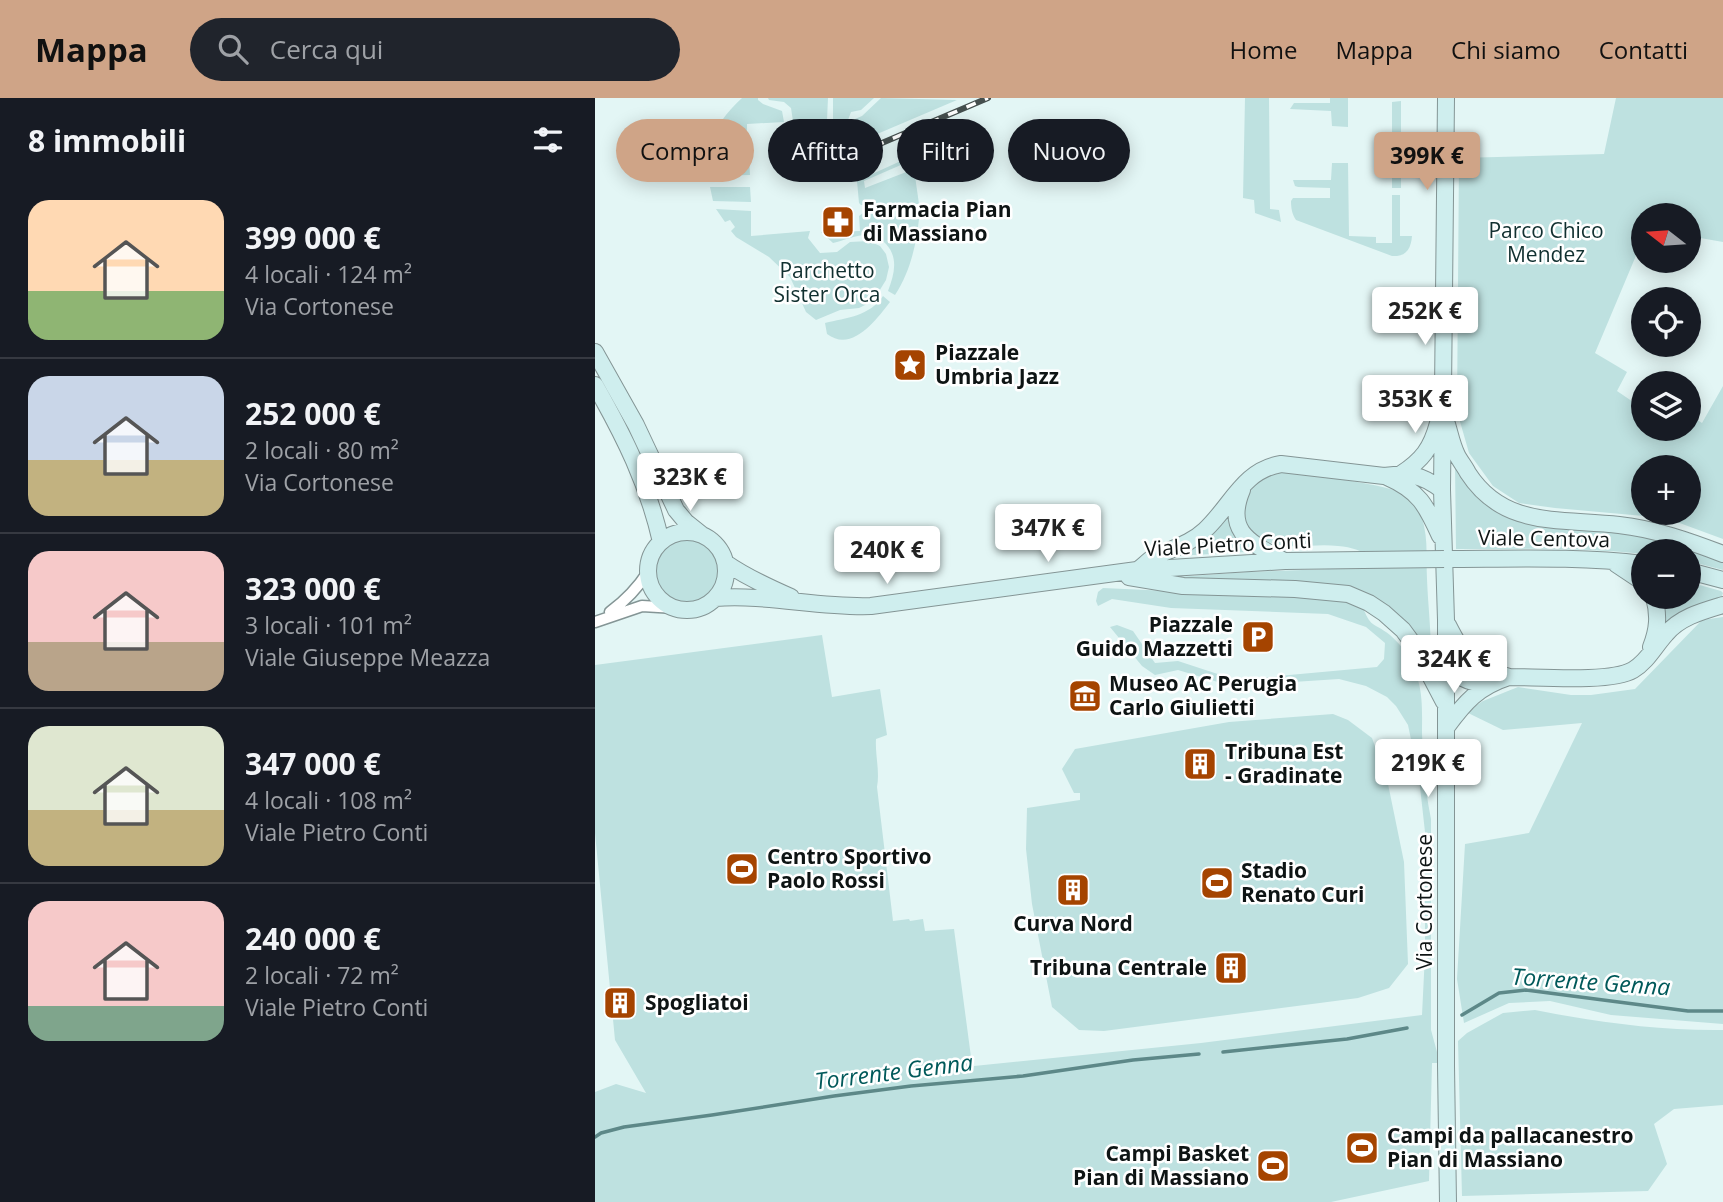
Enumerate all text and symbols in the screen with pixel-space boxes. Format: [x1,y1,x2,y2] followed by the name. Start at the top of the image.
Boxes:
[190,18,680,81] search box
[35,27,148,72] text: Mappa
[214,30,252,68] icon: search
[270,31,383,67] text: Cerca qui
[1230,33,1297,66] text: Home
[1335,33,1413,66] text: Mappa
[1451,33,1561,66] text: Chi siamo
[1599,33,1688,66] text: Contatti
[616,119,754,182] chip: Compra
[768,119,883,182] chip: Affitta
[897,119,994,182] chip: Filtri
[1008,119,1130,182] chip: Nuovo
[28,120,186,161] text: 8 immobili
[529,121,567,159] icon: filters
[1370,132,1484,192] pin: 399K €
[1390,139,1464,171] text: 399K €
[863,195,1011,247] place label: Farmacia Pian di Massiano
[819,203,857,241] pharmacy icon: Farmacia Pian di Massiano
[1631,203,1701,273] north arrow
[1631,203,1701,609] map controls
[1488,216,1604,268] park label: Parco Chico Mendez
[245,217,381,258] text: 399 000 €
[84,228,168,312] icon: home
[774,256,880,308] park label: Parchetto Sister Orca
[245,258,412,290] text: 4 locali · 124 m²
[1631,287,1701,357] button: locate
[1368,288,1482,347] pin: 252K €
[245,290,394,322] text: Via Cortonese
[1388,294,1462,326] text: 252K €
[935,338,1059,390] place label: Piazzale Umbria Jazz
[891,346,929,384] place icon: Piazzale Umbria Jazz
[1631,371,1701,441] button: layers
[1358,376,1472,435] pin: 353K €
[1378,382,1452,414] text: 353K €
[245,393,381,434] text: 252 000 €
[84,404,168,488] icon: home
[245,434,399,466] text: 2 locali · 80 m²
[633,454,747,513] pin: 323K €
[1631,455,1701,525] button: +
[653,460,727,492] text: 323K €
[245,466,394,498] text: Via Cortonese
[991,504,1105,564] pin: 347K €
[1011,511,1085,543] text: 347K €
[1478,523,1610,553] street label: Viale Centova
[830,526,944,586] pin: 240K €
[1144,526,1312,562] street label: Viale Pietro Conti
[850,533,924,565] text: 240K €
[1631,539,1701,609] button: −
[245,568,381,609] text: 323 000 €
[84,579,168,663] icon: home
[245,609,412,641] text: 3 locali · 101 m²
[1076,610,1233,662] place label: Piazzale Guido Mazzetti
[1239,618,1277,656] parking icon: Piazzale Guido Mazzetti
[1397,636,1511,695] pin: 324K €
[245,641,490,673] text: Viale Giuseppe Meazza
[1417,642,1491,674] text: 324K €
[1109,669,1297,721] place label: Museo AC Perugia Carlo Giulietti
[1066,677,1104,715] museum icon: Museo AC Perugia Carlo Giulietti
[1225,737,1343,789] place label: Tribuna Est - Gradinate
[1371,740,1485,799] pin: 219K €
[245,743,381,784] text: 347 000 €
[1181,745,1219,783] building icon: Tribuna Est - Gradinate
[1391,746,1465,778] text: 219K €
[84,754,168,838] icon: home
[245,784,412,816] text: 4 locali · 108 m²
[245,816,428,848] text: Viale Pietro Conti
[1410,834,1438,970] street label: Via Cortonese
[767,842,932,894] place label: Centro Sportivo Paolo Rossi
[723,850,761,888] sports icon: Centro Sportivo Paolo Rossi
[1241,856,1364,908] place label: Stadio Renato Curi
[1198,864,1236,902] sports icon: Stadio Renato Curi
[1054,871,1092,909] building icon: Curva Nord
[1013,909,1133,937] place label: Curva Nord
[245,918,381,959] text: 240 000 €
[84,929,168,1013] icon: home
[1212,949,1250,987] building icon: Tribuna Centrale
[1030,953,1207,981] place label: Tribuna Centrale
[245,959,399,991] text: 2 locali · 72 m²
[1511,959,1671,1003] water label: Torrente Genna
[601,984,639,1022] building icon: Spogliatoi
[645,988,749,1016] place label: Spogliatoi
[245,991,428,1023] text: Viale Pietro Conti
[813,1045,975,1097] water label: Torrente Genna
[1387,1121,1634,1173] place label: Campi da pallacanestro Pian di Massiano
[1343,1129,1381,1167] sports icon: Campi da pallacanestro Pian di Massiano
[1073,1139,1249,1191] place label: Campi Basket Pian di Massiano
[1254,1147,1292,1185] sports icon: Campi Basket Pian di Massiano

